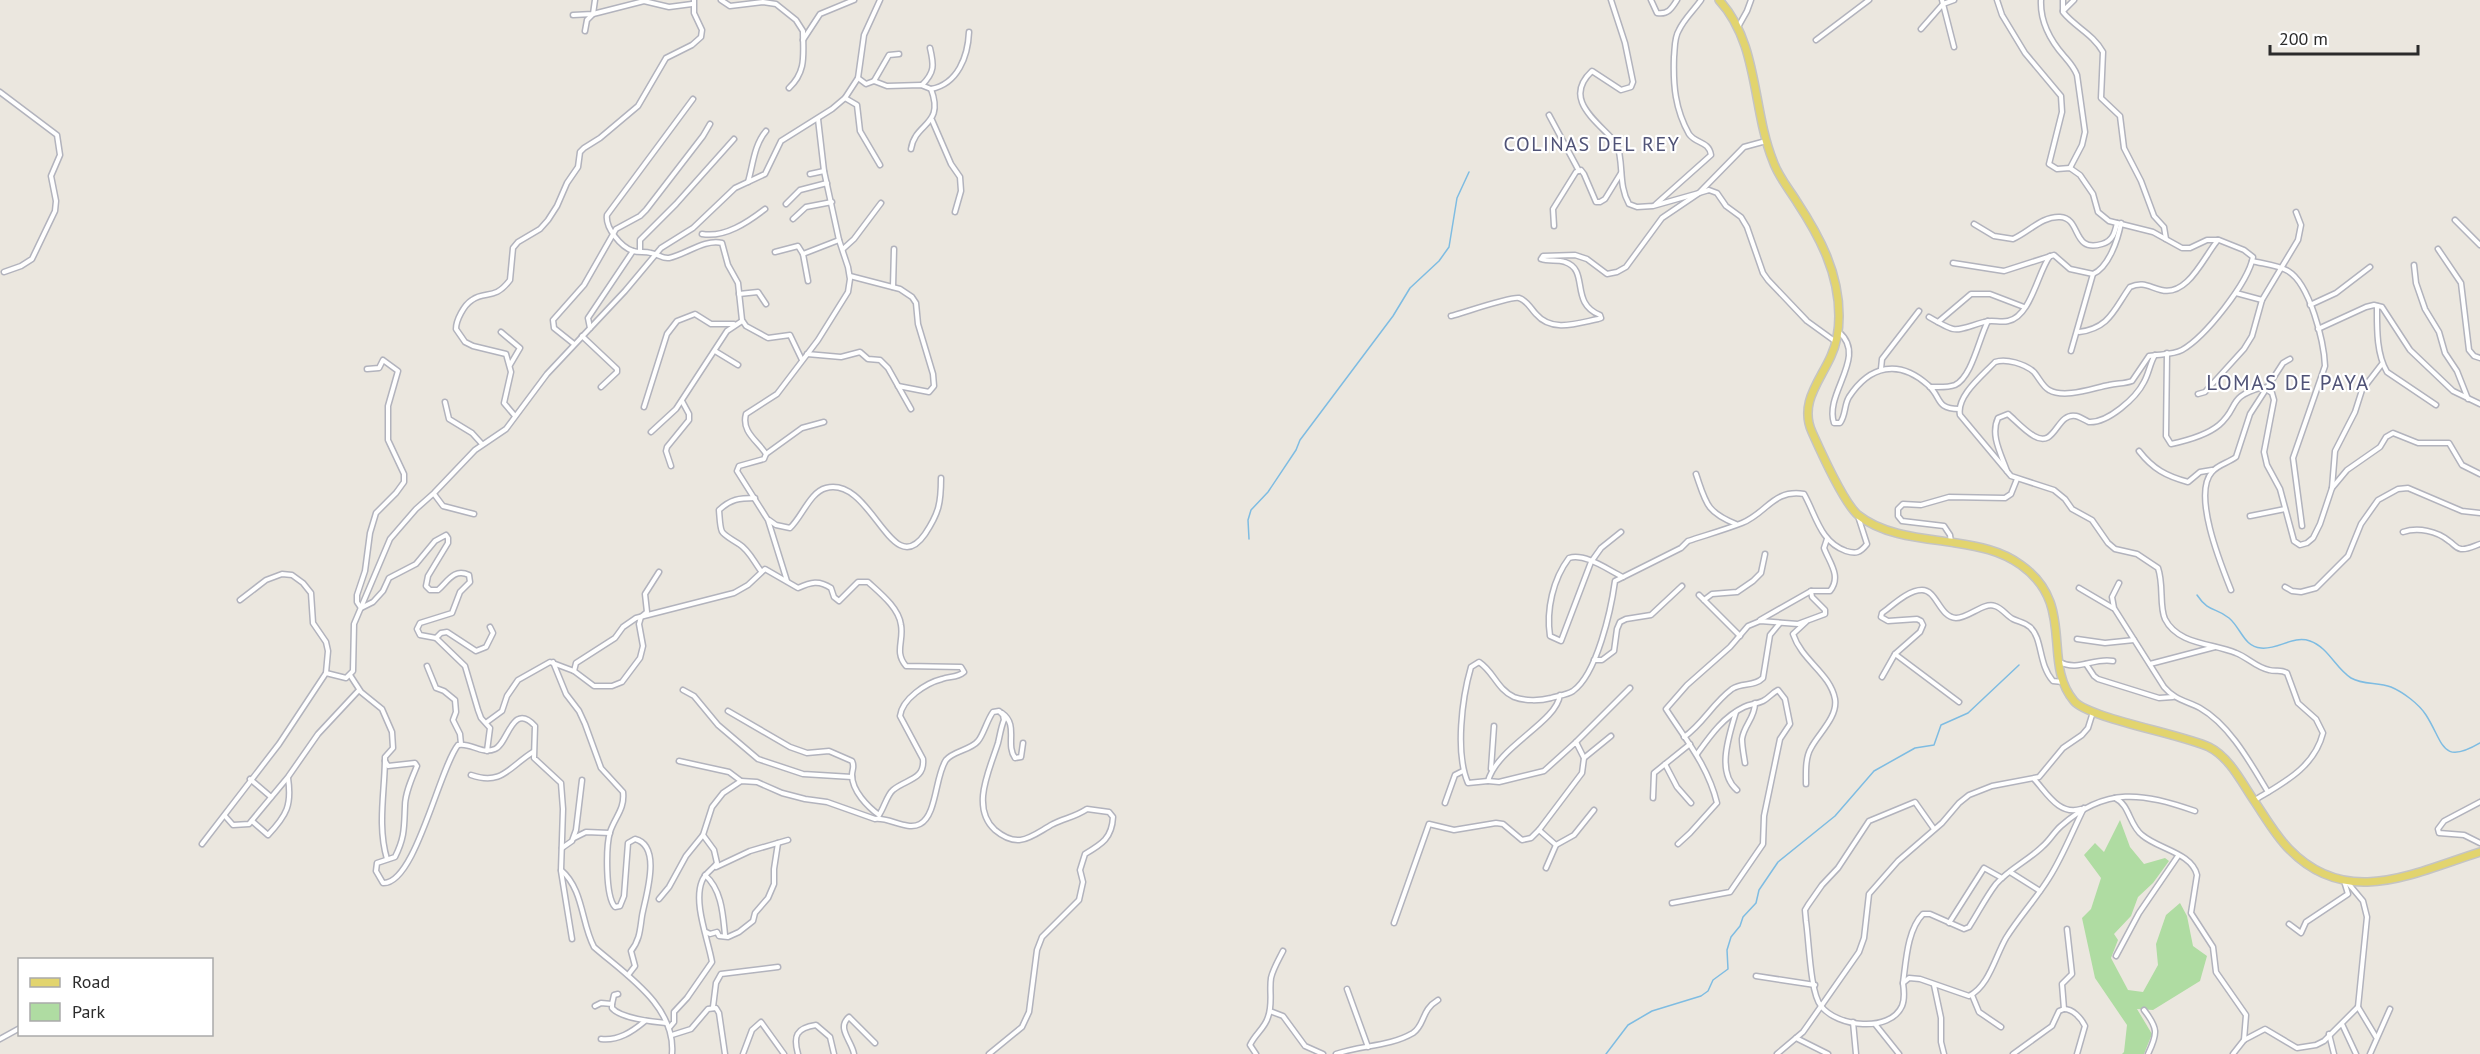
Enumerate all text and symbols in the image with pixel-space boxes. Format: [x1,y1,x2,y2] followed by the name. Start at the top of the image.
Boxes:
[2270,18,2418,56] scale bar
[2279,27,2328,50] text: 200 m
[1504,131,1680,157] district label: COLINAS DEL REY
[2206,369,2370,396] district label: LOMAS DE PAYA
[18,958,213,1036] legend
[72,970,110,993] text: Road
[72,1000,105,1023] text: Park

